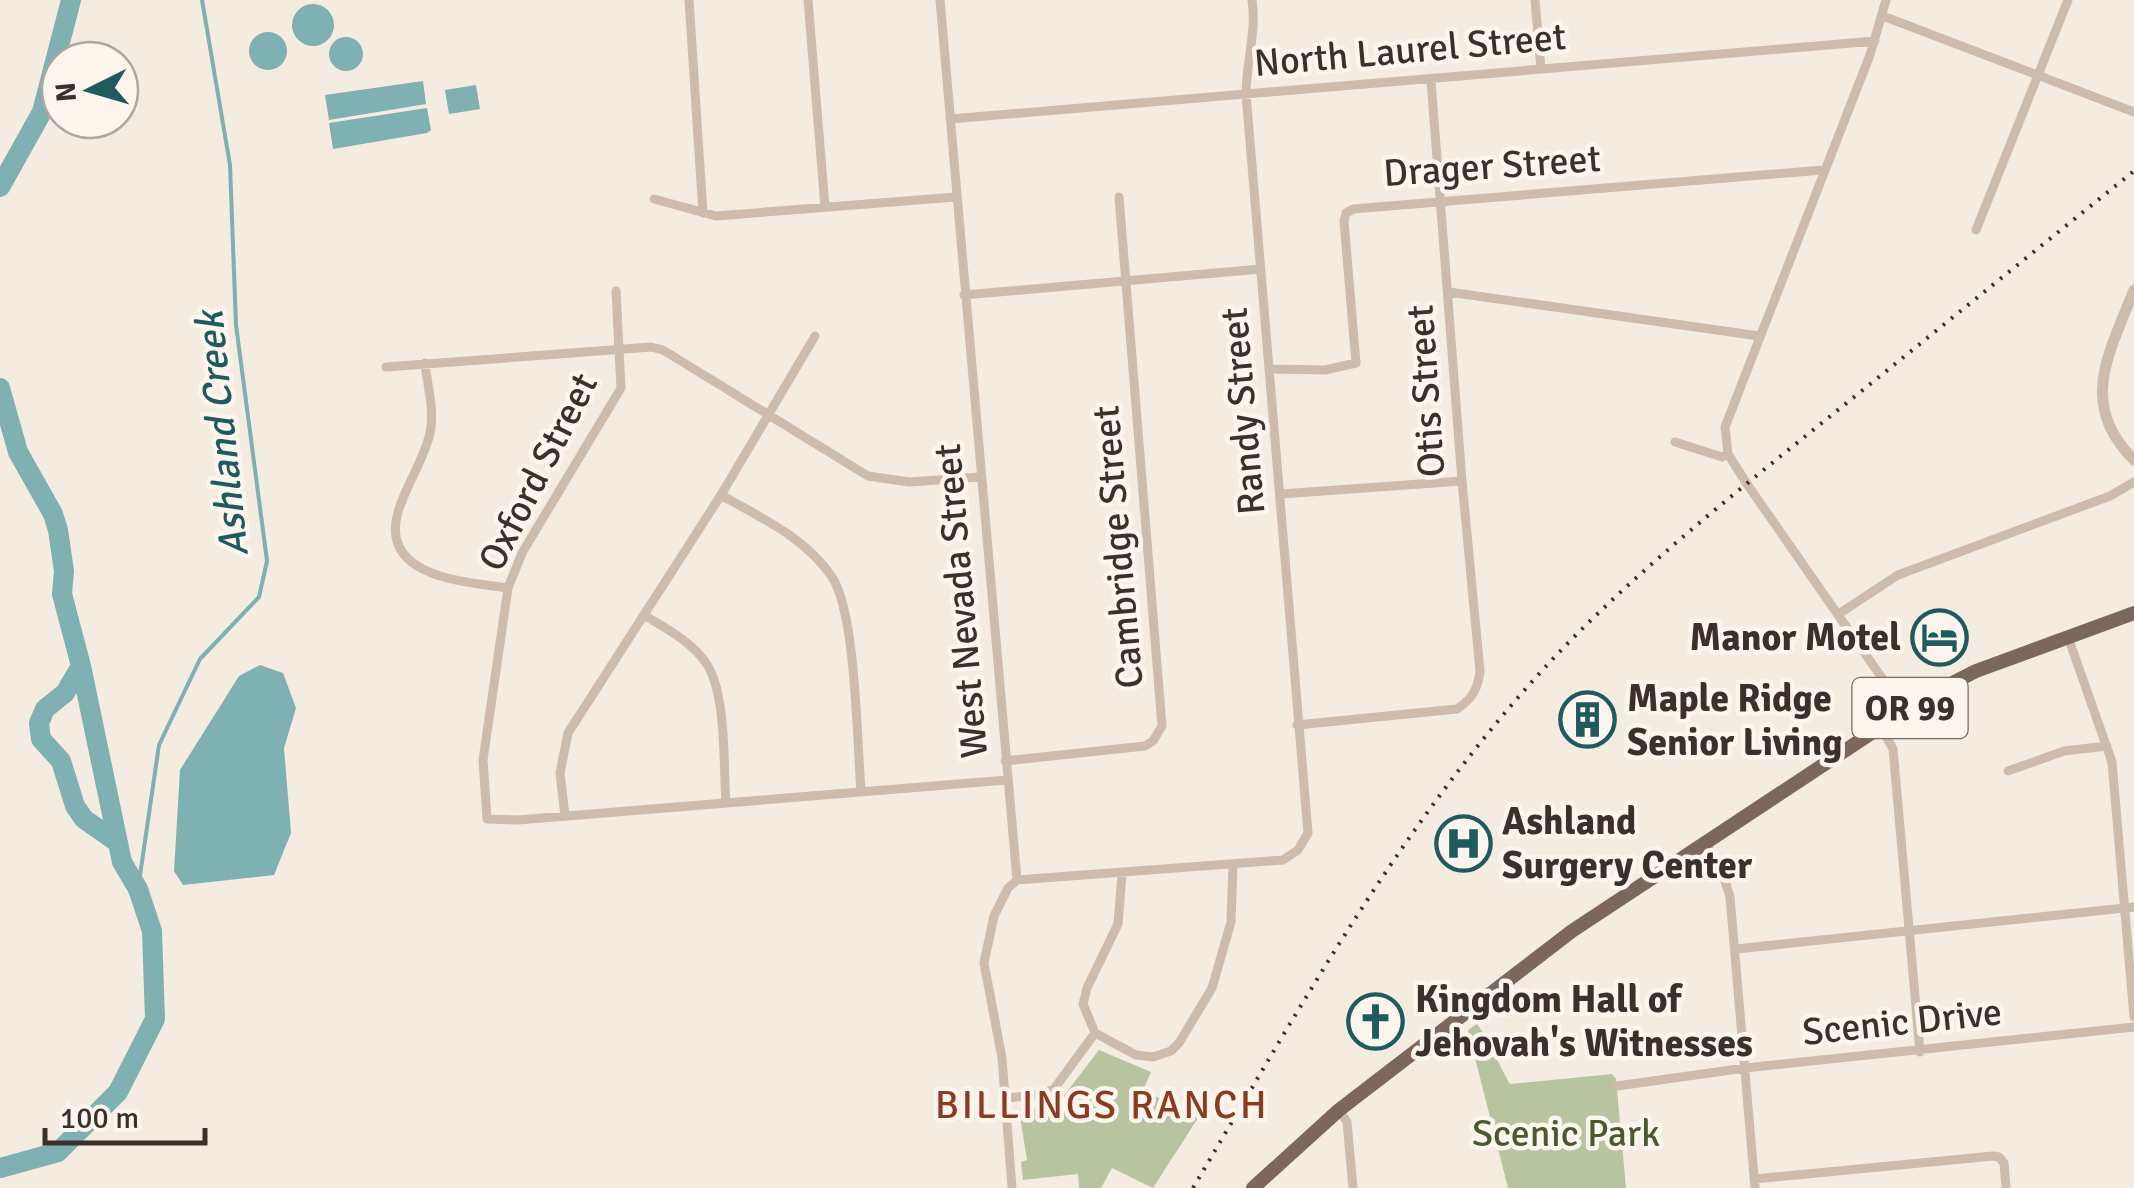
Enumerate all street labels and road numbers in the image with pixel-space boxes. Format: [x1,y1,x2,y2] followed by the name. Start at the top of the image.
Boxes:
[1252,13,1568,87] street label: North Laurel Street
[1382,135,1602,197] street label: Drager Street
[1397,303,1455,479] street label: Otis Street
[1211,305,1275,517] street label: Randy Street
[468,365,608,579] street label: Oxford Street
[1082,404,1154,690] street label: Cambridge Street
[924,442,998,760] street label: West Nevada Street
[1852,678,1968,738] road number: OR 99
[1800,988,2004,1056] street label: Scenic Drive

